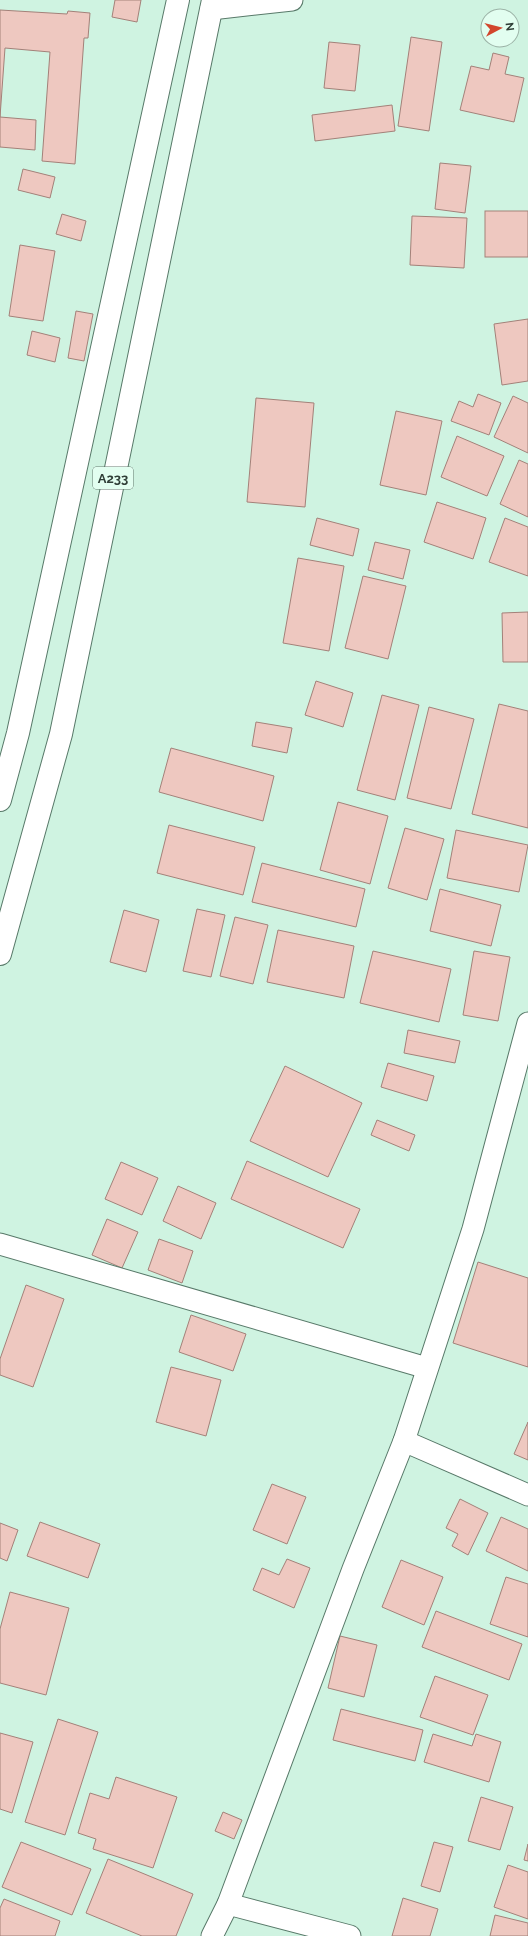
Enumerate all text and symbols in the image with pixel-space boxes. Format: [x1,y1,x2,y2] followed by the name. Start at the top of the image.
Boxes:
[480,8,520,48] north arrow
[502,22,516,32] text: N
[93,467,133,489] road number: A233

